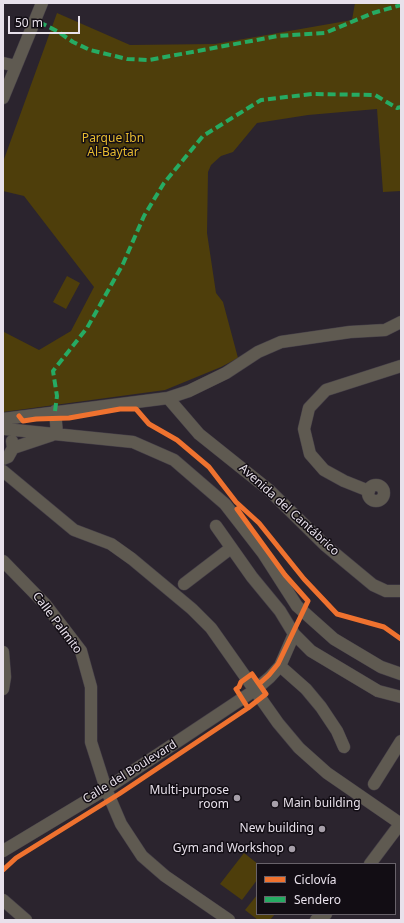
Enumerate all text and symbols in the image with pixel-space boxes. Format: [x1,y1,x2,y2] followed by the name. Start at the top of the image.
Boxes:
[10,8,82,34] scale bar
[15,14,43,31] text: 50 m
[82,132,144,160] park label: Parque Ibn Al-Baytar
[236,461,342,559] street label: Avenida del Cantábrico
[29,589,85,657] street label: Calle Palmito
[80,737,180,807] street label: Calle del Boulevard
[149,784,229,812] place label: Multi-purpose room
[232,793,242,803] marker: Multi-purpose room
[283,797,361,811] place label: Main building
[270,799,280,809] marker: Main building
[240,822,314,836] place label: New building
[317,824,327,834] marker: New building
[173,842,284,856] place label: Gym and Workshop
[287,844,297,854] marker: Gym and Workshop
[256,863,396,915] legend
[294,871,336,888] text: Ciclovía
[294,891,341,908] text: Sendero

